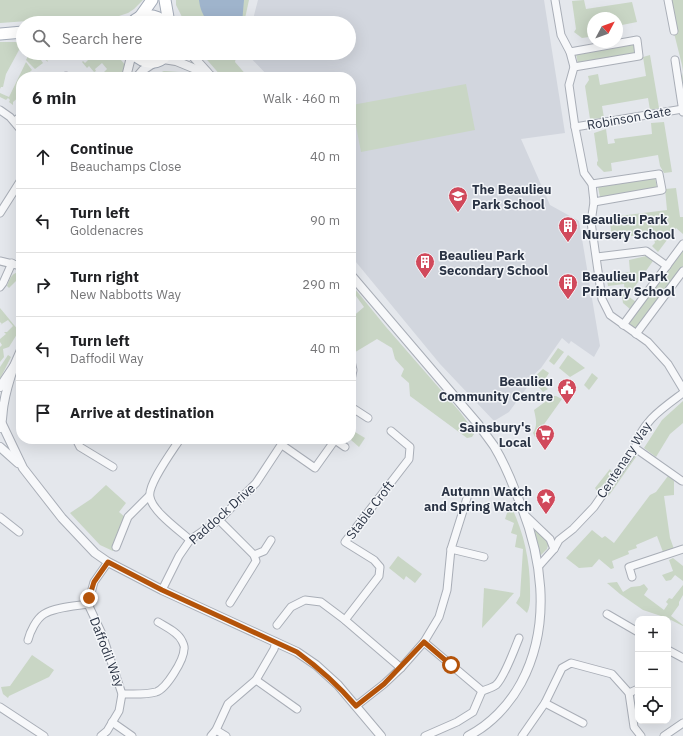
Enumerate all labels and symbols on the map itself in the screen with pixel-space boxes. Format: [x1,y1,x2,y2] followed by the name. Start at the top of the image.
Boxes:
[587,12,623,48] north arrow
[586,102,672,134] street label: Robinson Gate
[472,181,552,213] place label: The Beaulieu Park School
[447,185,469,213] school or university icon: The Beaulieu Park School
[582,211,675,243] place label: Beaulieu Park Nursery School
[557,215,579,243] building icon: Beaulieu Park Nursery School
[439,247,548,279] place label: Beaulieu Park Secondary School
[414,251,436,279] building icon: Beaulieu Park Secondary School
[582,268,675,300] place label: Beaulieu Park Primary School
[557,272,579,300] building icon: Beaulieu Park Primary School
[439,373,553,405] place label: Beaulieu Community Centre
[556,377,578,405] public building icon: Beaulieu Community Centre
[593,418,655,501] street label: Centenary Way
[459,419,531,451] place label: Sainsbury's Local
[534,423,556,451] supermarket icon: Sainsbury's Local
[342,477,398,543] street label: Stable Croft
[185,480,259,548] street label: Paddock Drive
[424,483,532,515] place label: Autumn Watch and Spring Watch
[535,487,557,515] place icon: Autumn Watch and Spring Watch
[80,589,98,607] route end
[86,615,128,690] street label: Daffodil Way
[442,656,460,674] route start

